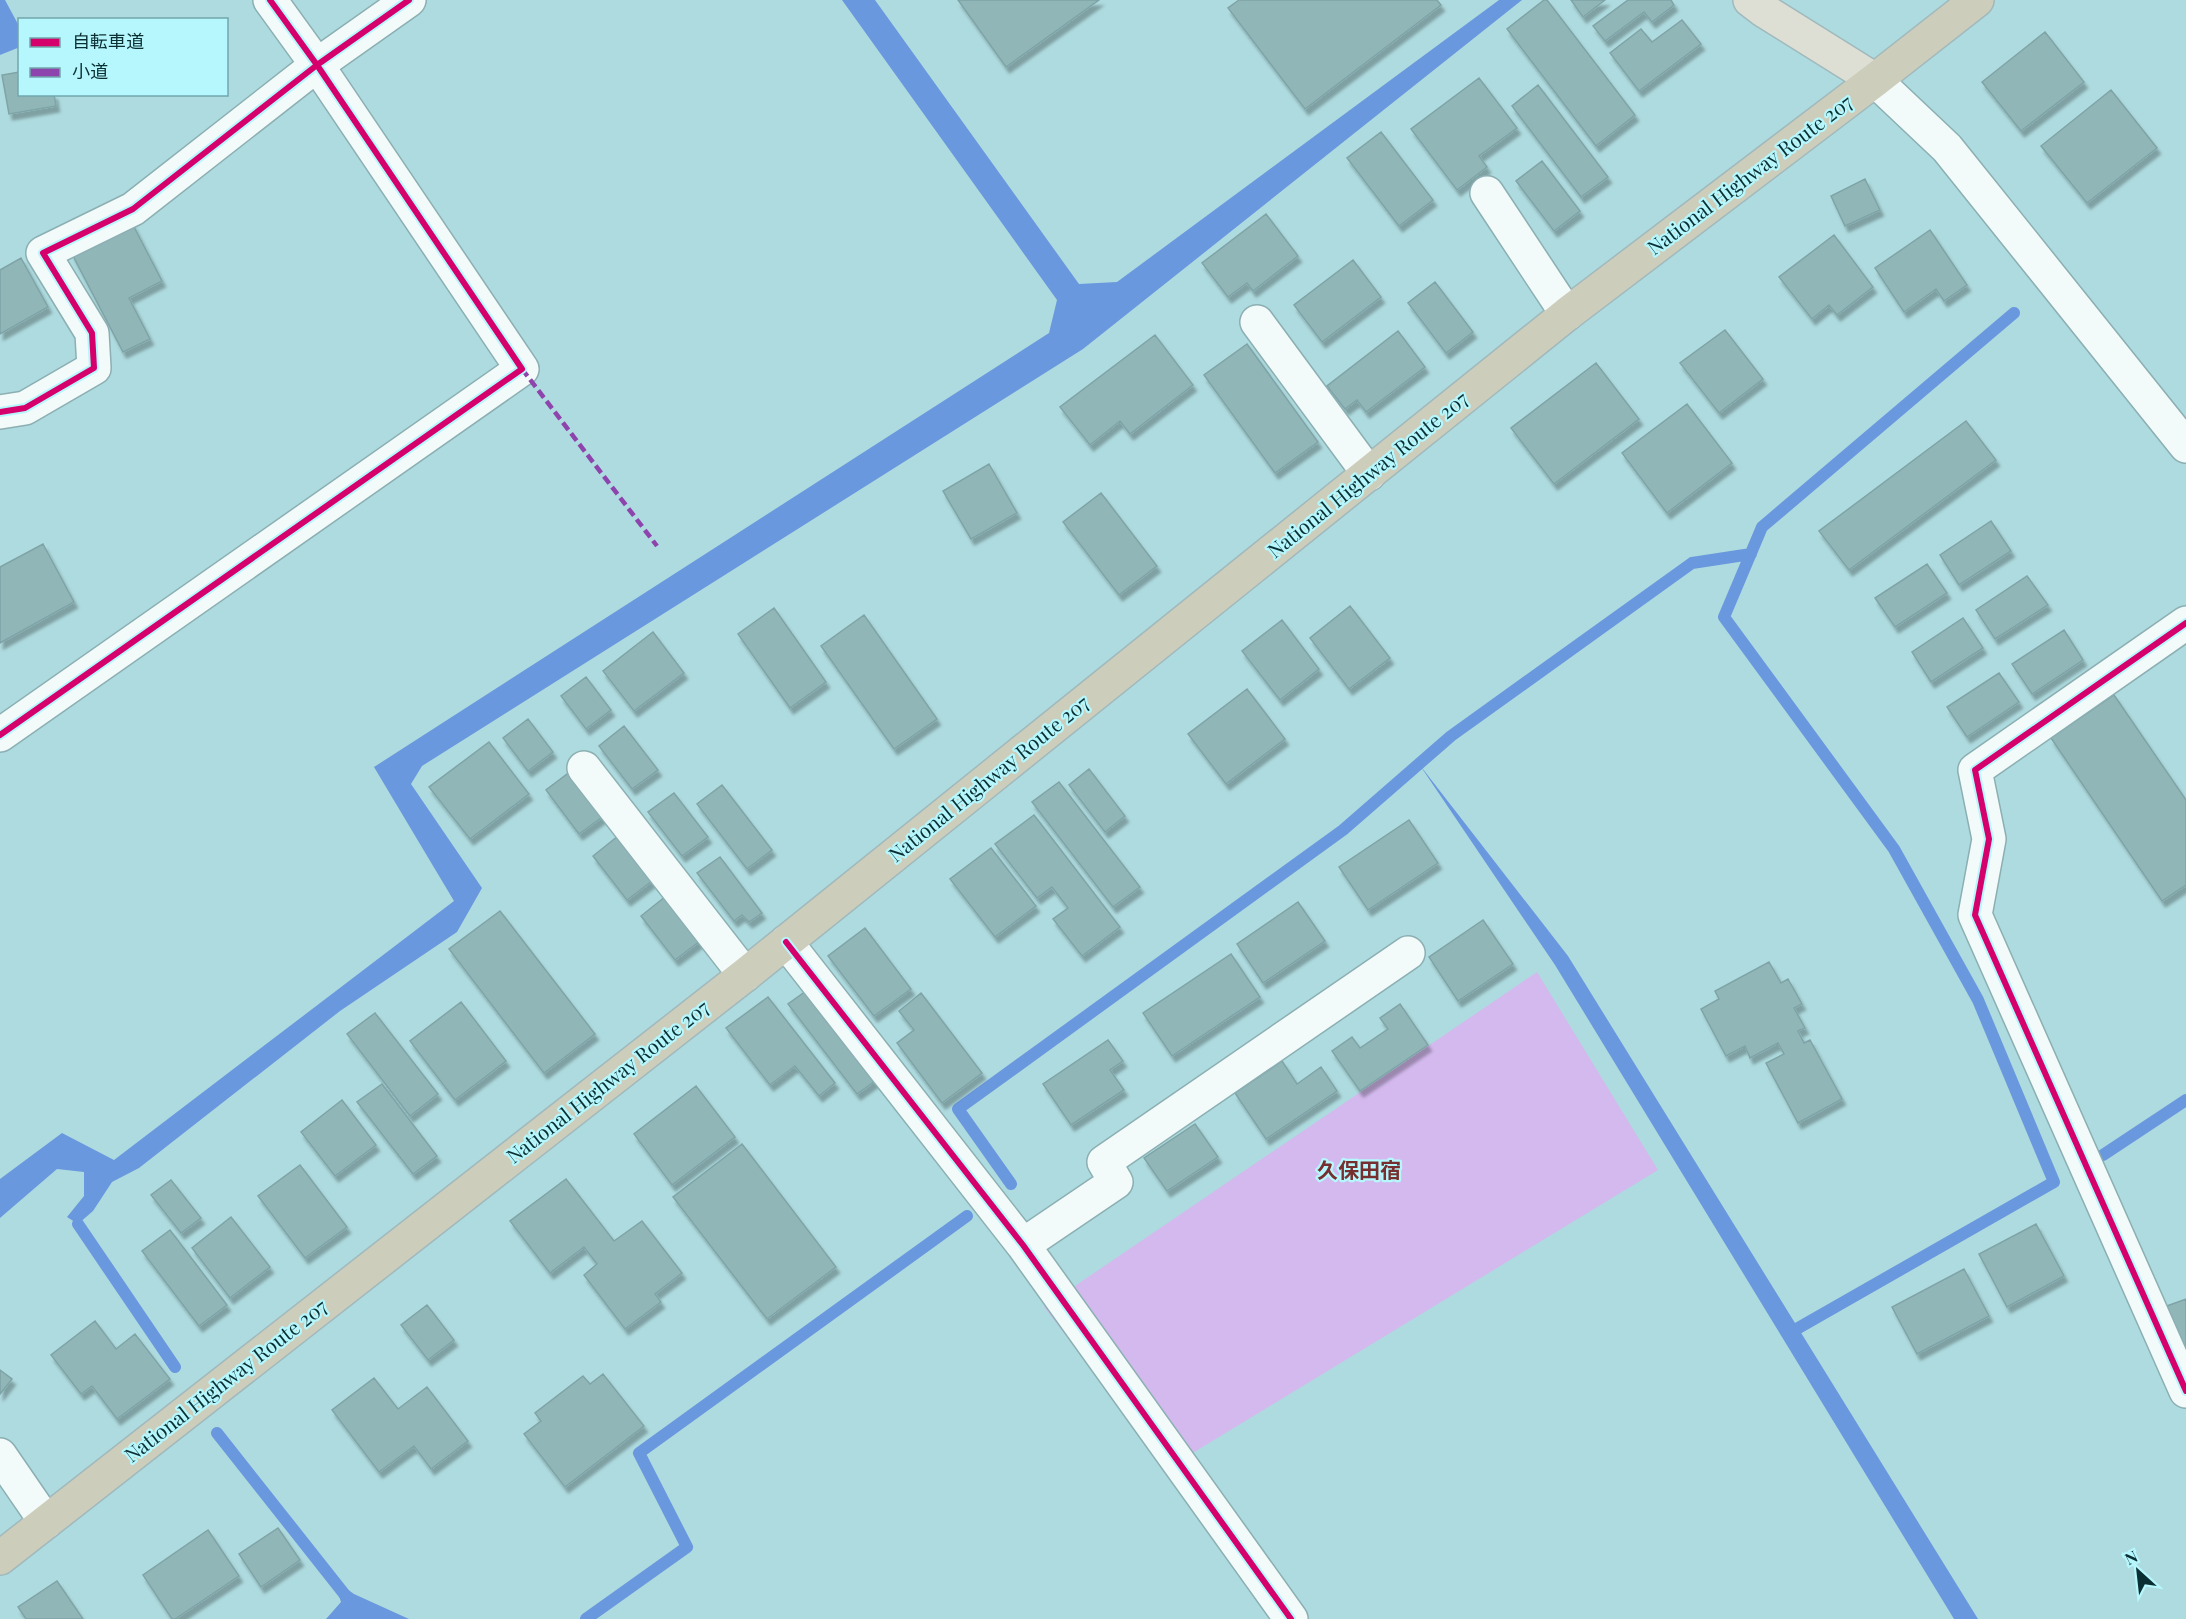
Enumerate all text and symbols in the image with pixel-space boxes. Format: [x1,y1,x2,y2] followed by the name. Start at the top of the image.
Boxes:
[18,18,228,96] legend
[72,29,144,53] text: 自転車道
[72,59,108,83] text: 小道
[1641,88,1857,260] street label: National Highway Route 207
[1261,385,1473,563] street label: National Highway Route 207
[882,689,1094,867] street label: National Highway Route 207
[500,993,714,1169] street label: National Highway Route 207
[1317,1155,1401,1183] district label: 久保田宿
[118,1292,332,1468] street label: National Highway Route 207
[2108,1541,2168,1601] north arrow
[2121,1545,2141,1569] text: N

